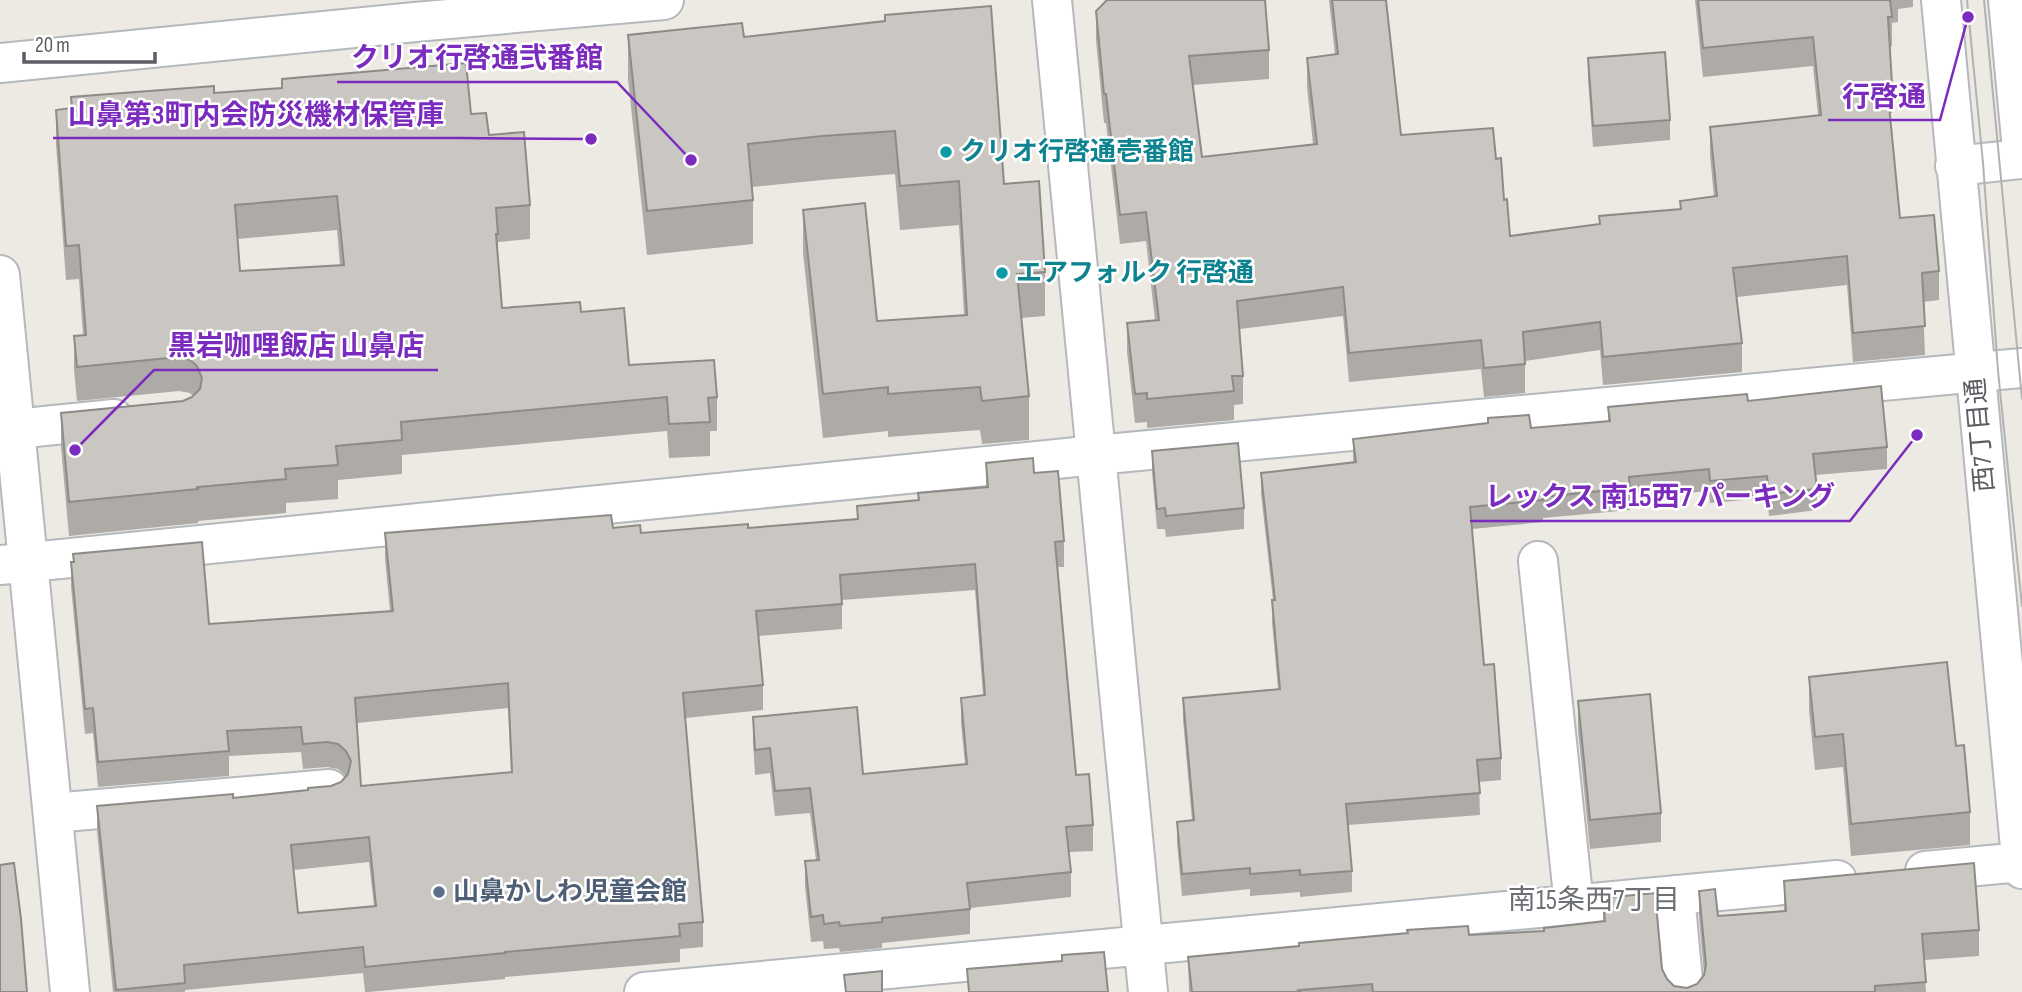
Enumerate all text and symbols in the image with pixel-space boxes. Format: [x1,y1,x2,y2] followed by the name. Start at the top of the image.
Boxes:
[24,21,156,65] scale bar
[35,33,70,58] text: 20 m
[337,33,617,82] callout: クリオ行啓通弐番館
[351,42,603,75] text: クリオ行啓通弐番館
[1828,71,1940,120] callout: 行啓通
[1842,81,1926,114] text: 行啓通
[53,89,458,138] callout: 山鼻第3町内会防災機材保管庫
[68,99,444,132] text: 山鼻第3町内会防災機材保管庫
[960,137,1194,168] place label: クリオ行啓通壱番館
[938,144,954,160] marker: クリオ行啓通壱番館
[1016,258,1254,289] place label: エアフォルク 行啓通
[994,265,1010,281] marker: エアフォルク 行啓通
[154,321,438,370] callout: 黒岩咖哩飯店 山鼻店
[168,330,424,363] text: 黒岩咖哩飯店 山鼻店
[1961,377,2001,493] street label: 西7丁目通
[1470,472,1850,521] callout: レックス 南15西7 パーキング
[1485,481,1835,514] text: レックス 南15西7 パーキング
[453,877,687,908] place label: 山鼻かしわ児童会館
[431,884,447,900] marker: 山鼻かしわ児童会館
[1508,884,1680,917] district label: 南15条西7丁目

